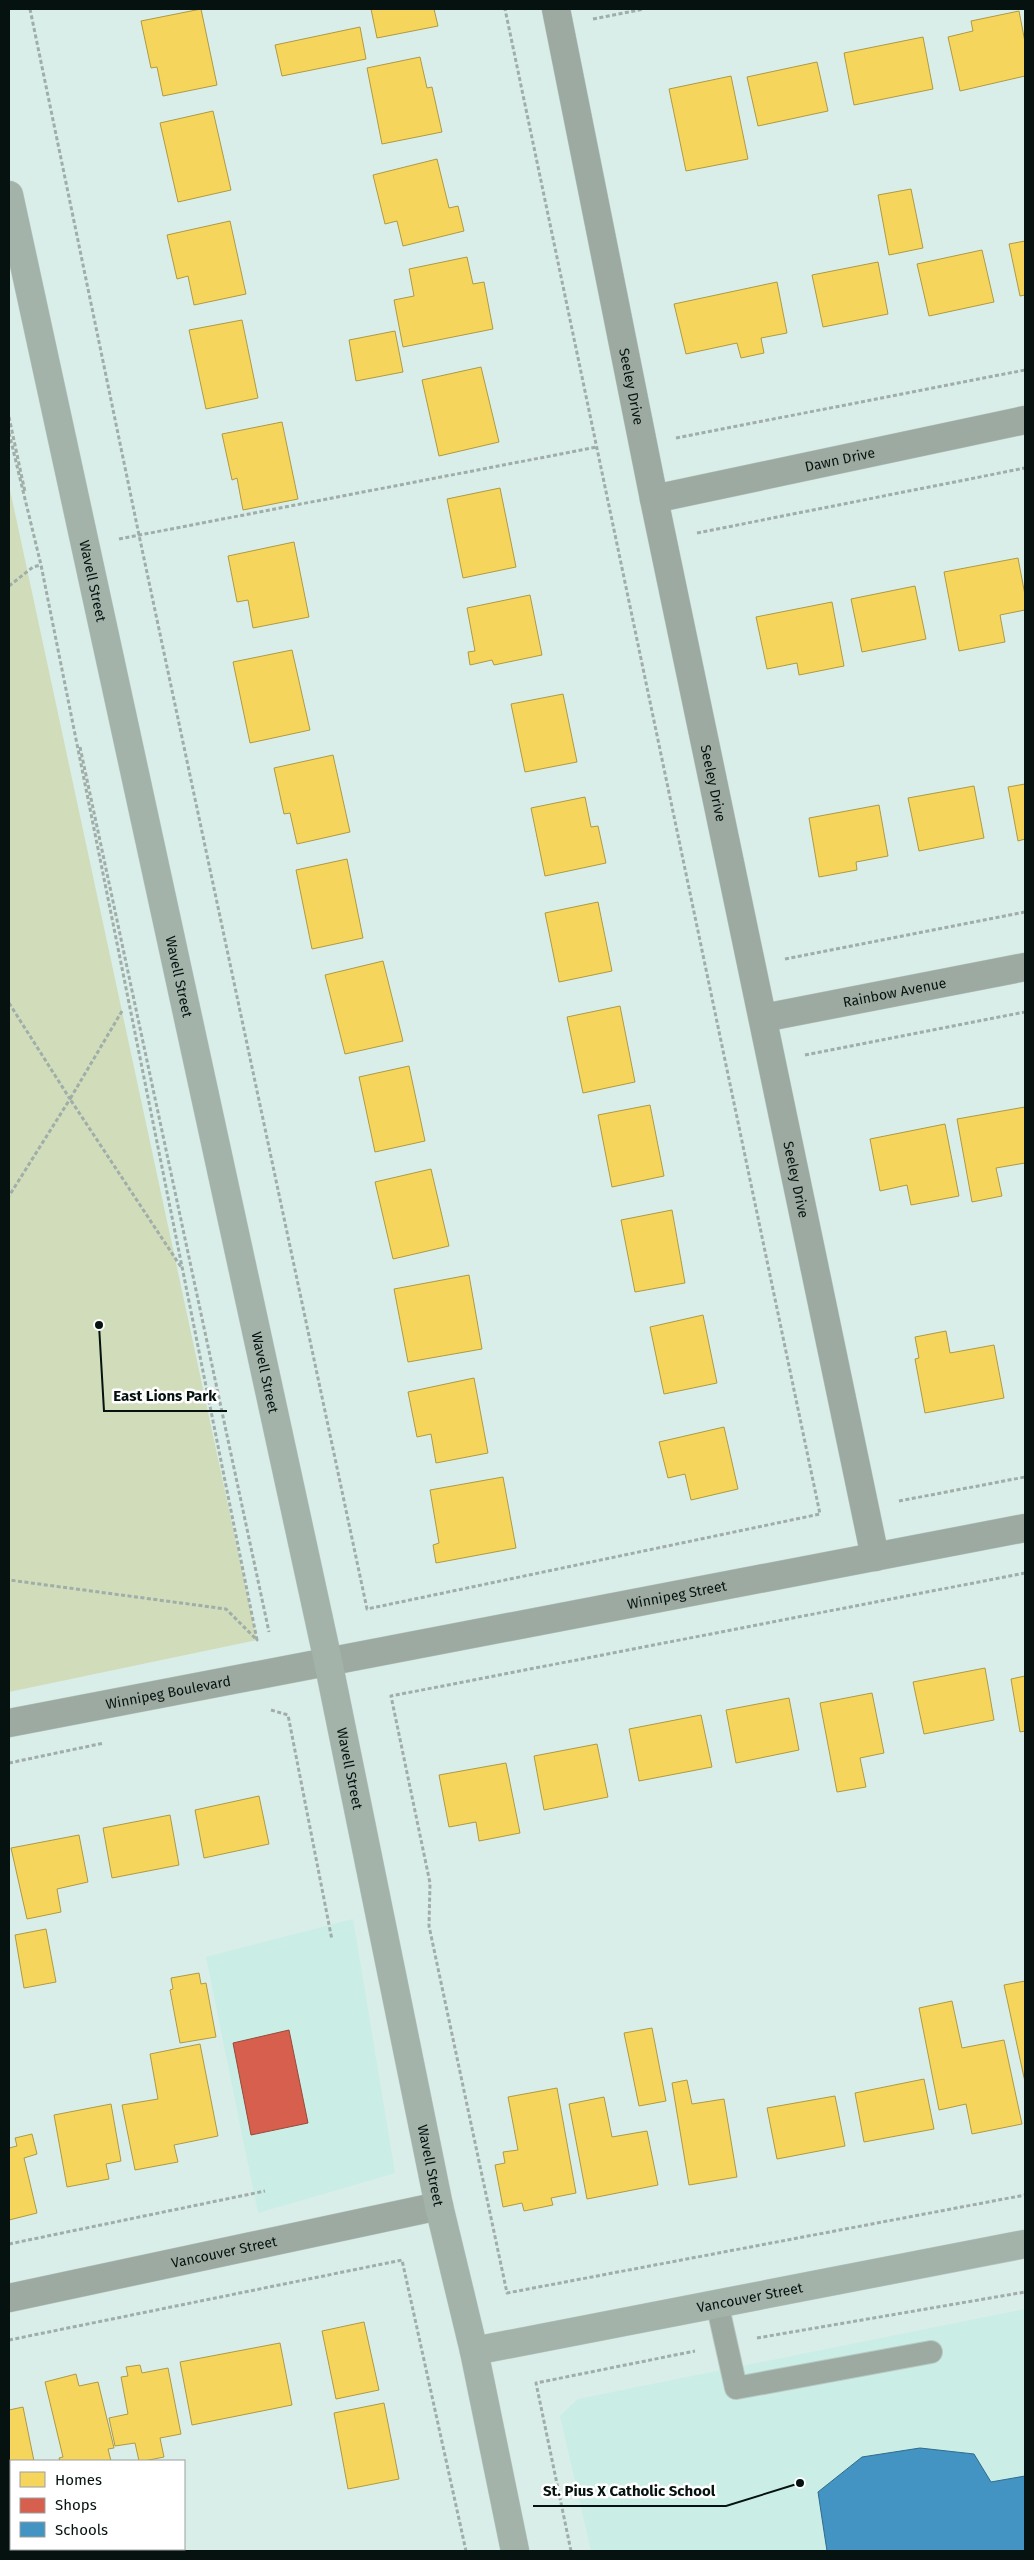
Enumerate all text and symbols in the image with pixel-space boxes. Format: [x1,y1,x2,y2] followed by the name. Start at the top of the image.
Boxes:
[615,347,647,427] street label: Seeley Drive
[803,444,877,476] street label: Dawn Drive
[75,539,110,624] street label: Wavell Street
[697,743,729,823] street label: Seeley Drive
[161,934,196,1020] street label: Wavell Street
[841,975,948,1011] street label: Rainbow Avenue
[779,1140,812,1220] street label: Seeley Drive
[248,1330,282,1416] street label: Wavell Street
[104,1381,227,1411] callout: East Lions Park
[113,1387,217,1405] text: East Lions Park
[626,1577,729,1613] street label: Winnipeg Street
[104,1673,232,1713] street label: Winnipeg Boulevard
[333,1726,366,1812] street label: Wavell Street
[414,2123,447,2209] street label: Wavell Street
[170,2233,279,2272] street label: Vancouver Street
[696,2279,805,2317] street label: Vancouver Street
[10,2460,185,2550] legend
[55,2471,102,2489] text: Homes
[533,2476,726,2506] callout: St. Pius X Catholic School
[543,2482,716,2500] text: St. Pius X Catholic School
[55,2496,97,2514] text: Shops
[55,2521,108,2539] text: Schools

